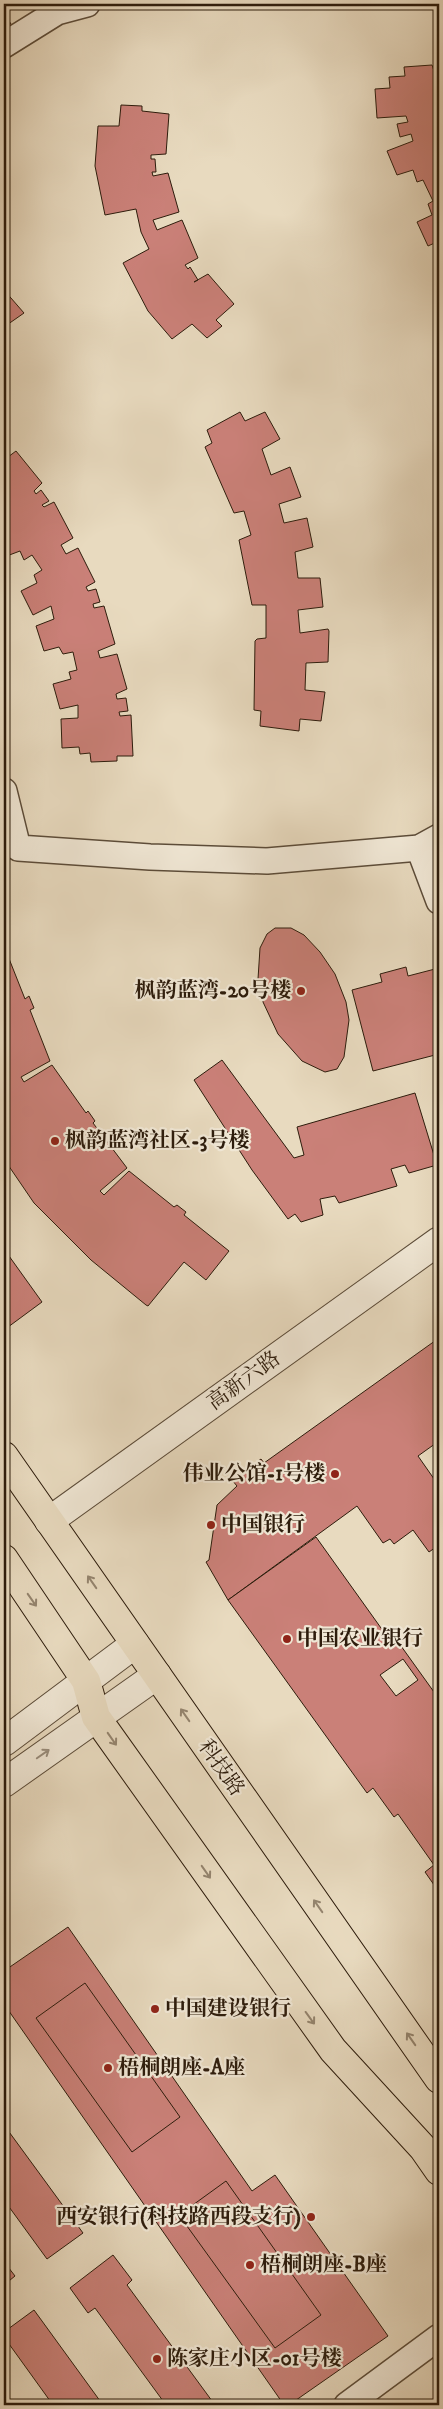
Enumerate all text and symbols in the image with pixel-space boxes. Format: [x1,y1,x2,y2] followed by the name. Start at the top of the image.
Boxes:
[135,978,291,1004] place label: 枫韵蓝湾-20号楼
[295,985,307,997] marker: 枫韵蓝湾-20号楼
[65,1128,249,1154] place label: 枫韵蓝湾社区-3号楼
[49,1135,61,1147] marker: 枫韵蓝湾社区-3号楼
[202,1346,286,1416] street label: 高新六路
[183,1461,325,1487] place label: 伟业公馆-1号楼
[329,1468,341,1480] marker: 伟业公馆-1号楼
[221,1512,305,1538] place label: 中国银行
[205,1519,217,1531] marker: 中国银行
[87,1575,97,1589] one-way arrow
[27,1592,37,1606] one-way arrow
[297,1626,423,1652] place label: 中国农业银行
[281,1633,293,1645] marker: 中国农业银行
[180,1708,190,1722] one-way arrow
[106,1732,117,1745] one-way arrow
[192,1735,250,1801] street label: 科技路
[36,1749,50,1759] one-way arrow
[201,1864,211,1878] one-way arrow
[313,1899,323,1913] one-way arrow
[165,1996,291,2022] place label: 中国建设银行
[149,2003,161,2015] marker: 中国建设银行
[305,2011,315,2025] one-way arrow
[406,2032,416,2046] one-way arrow
[118,2055,245,2081] place label: 梧桐朗座-A座
[102,2062,114,2074] marker: 梧桐朗座-A座
[56,2204,301,2230] place label: 西安银行(科技路西段支行)
[305,2211,317,2223] marker: 西安银行(科技路西段支行)
[260,2252,387,2278] place label: 梧桐朗座-B座
[244,2259,256,2271] marker: 梧桐朗座-B座
[167,2346,341,2372] place label: 陈家庄小区-01号楼
[151,2353,163,2365] marker: 陈家庄小区-01号楼

